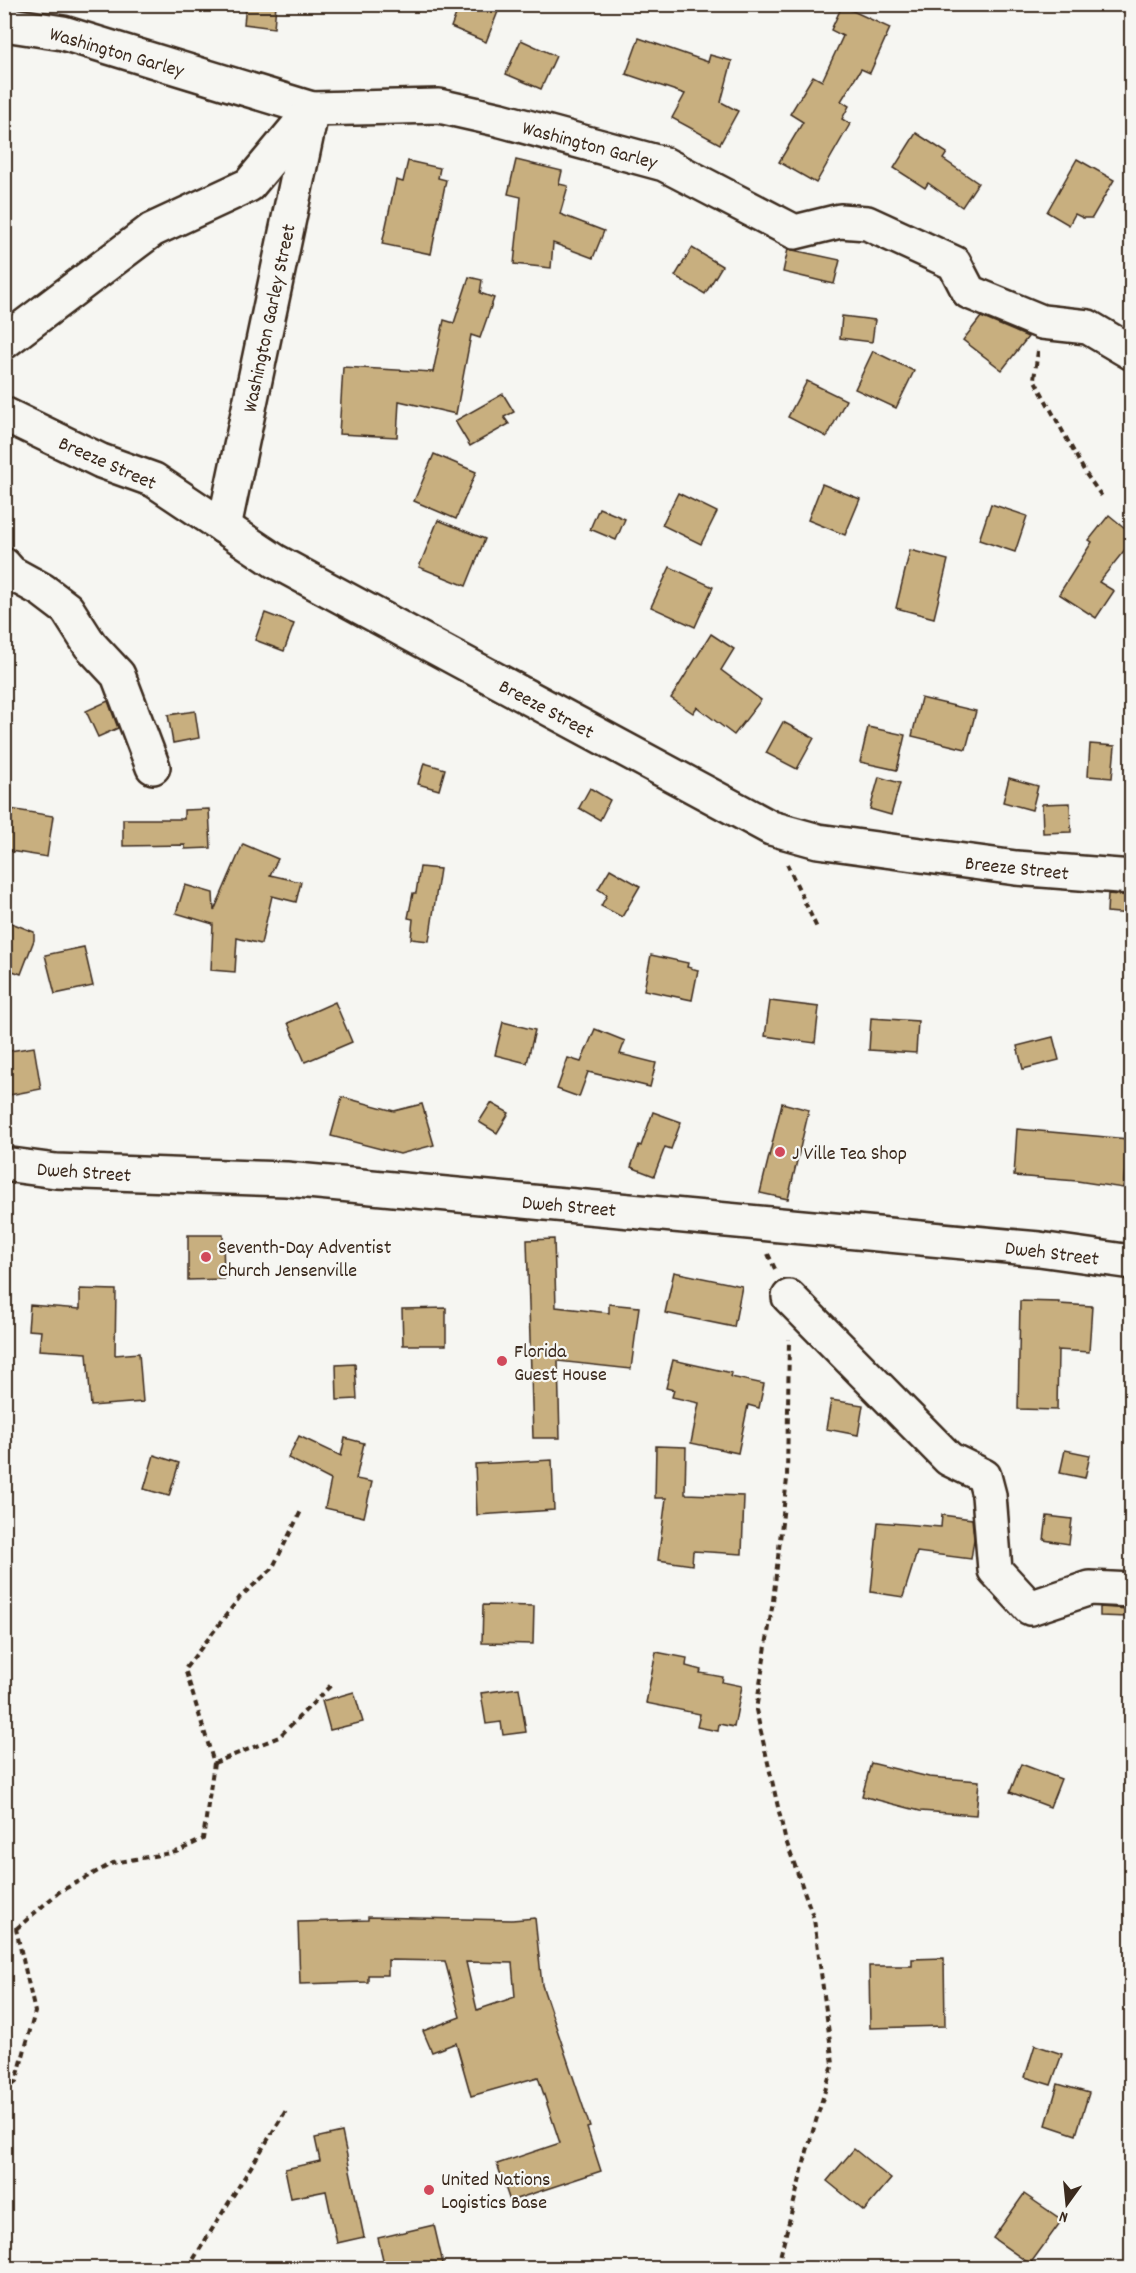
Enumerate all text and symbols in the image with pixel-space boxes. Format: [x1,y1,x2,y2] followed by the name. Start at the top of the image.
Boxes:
[46,21,188,87] street label: Washington Garley
[519,115,661,179] street label: Washington Garley
[237,222,305,415] street label: Washington Garley Street
[54,431,160,499] street label: Breeze Street
[493,674,598,747] street label: Breeze Street
[963,851,1070,889] street label: Breeze Street
[792,1141,907,1169] place label: J Ville Tea Shop
[773,1145,787,1159] marker: J Ville Tea Shop
[36,1157,132,1191] street label: Dweh Street
[521,1190,617,1226] street label: Dweh Street
[218,1235,391,1286] place label: Seventh-Day Adventist Church Jensenville
[1003,1235,1100,1275] street label: Dweh Street
[199,1250,213,1264] marker: Seventh-Day Adventist Church Jensenville
[514,1339,607,1390] place label: Florida Guest House
[495,1354,509,1368] marker: Florida Guest House
[441,2167,551,2218] place label: United Nations Logistics Base
[1037,2174,1097,2234] north arrow
[422,2183,436,2197] marker: United Nations Logistics Base
[1057,2204,1071,2228] text: N

